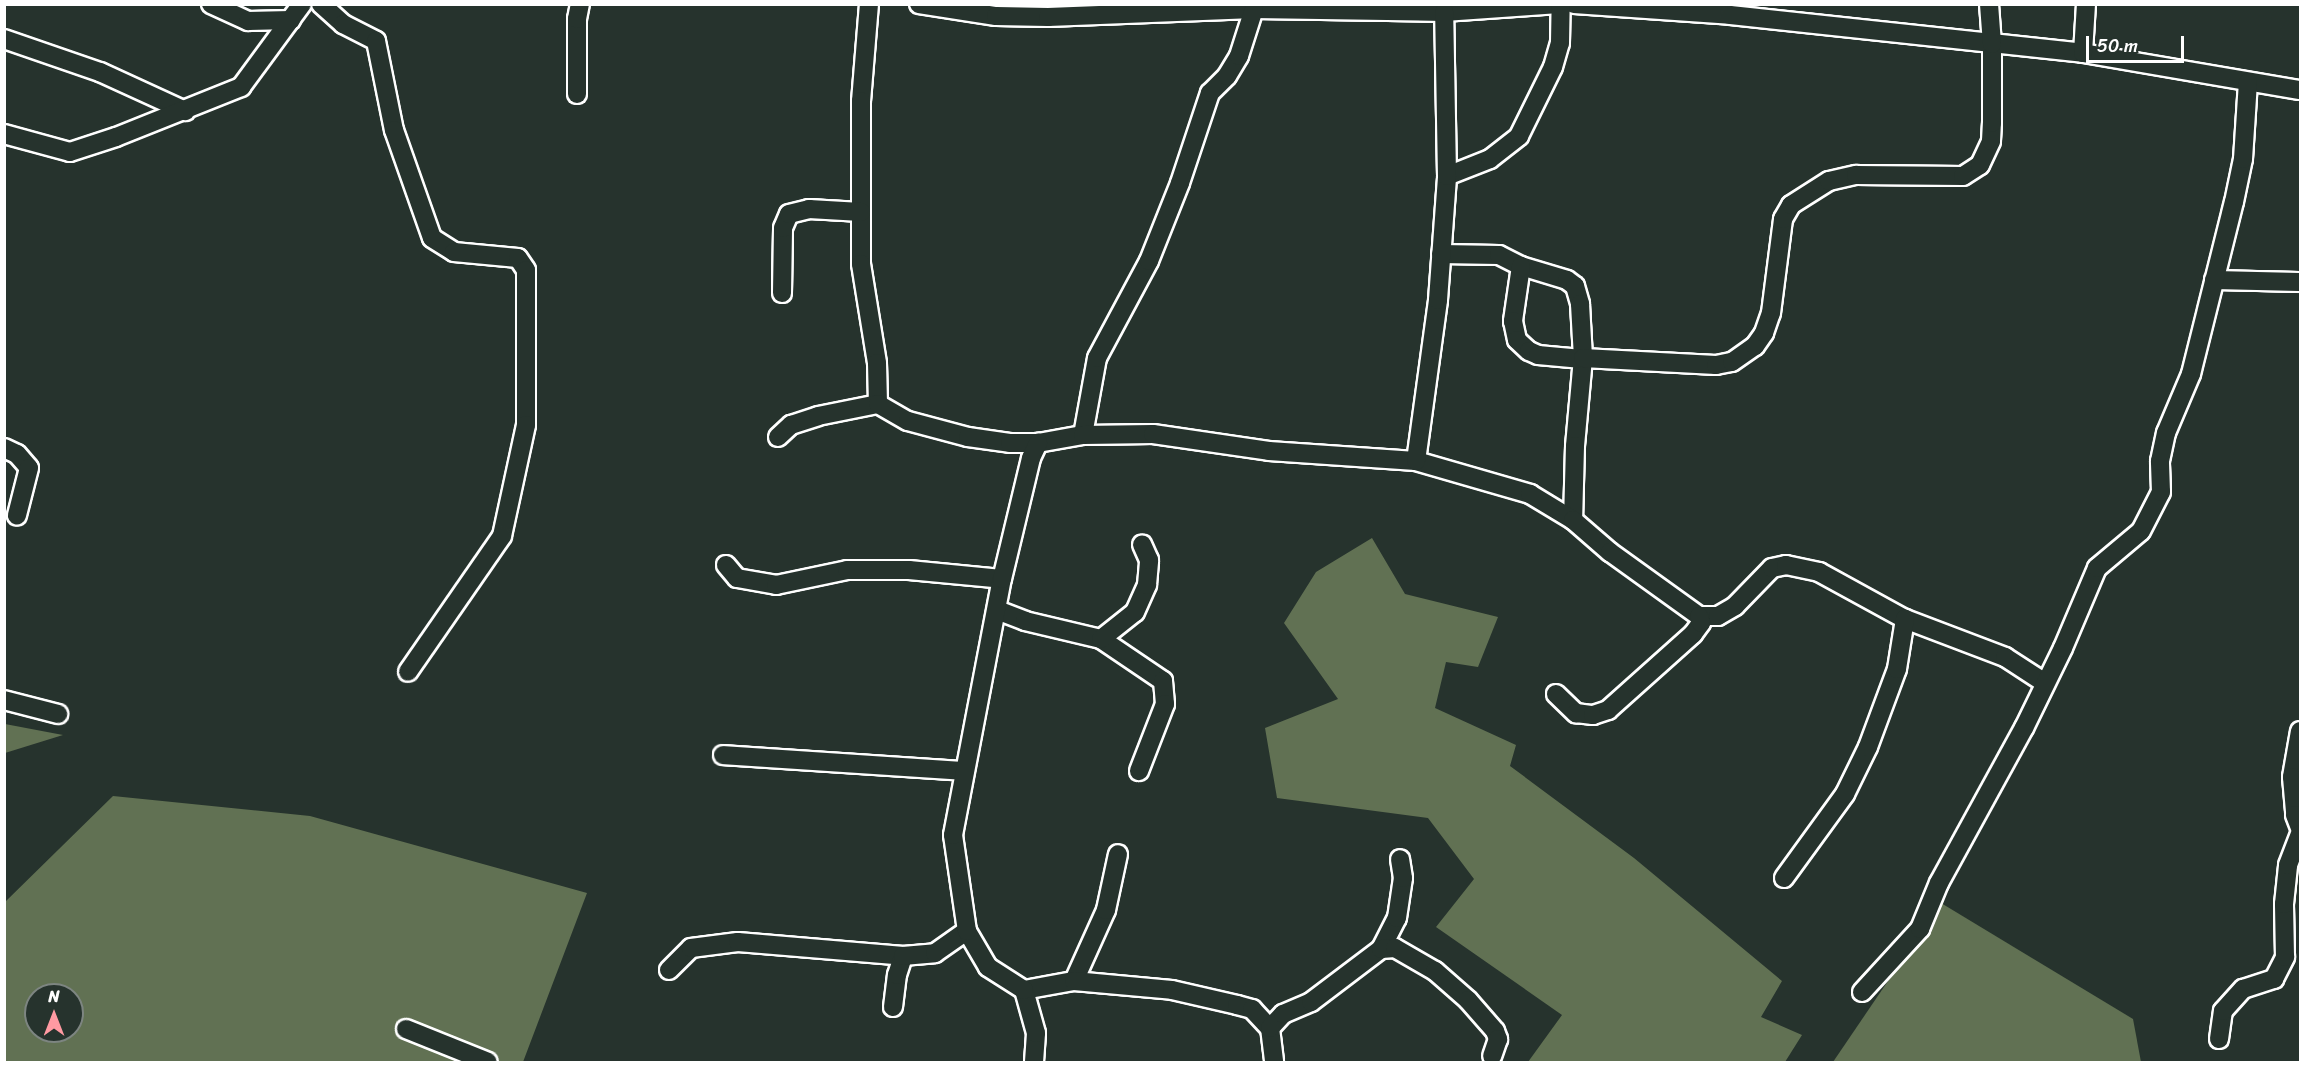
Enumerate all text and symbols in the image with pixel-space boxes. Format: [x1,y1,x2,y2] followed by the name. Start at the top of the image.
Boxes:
[2089,24,2186,62] scale bar
[2097,30,2138,62] text: 50 m
[48,982,60,1011] text: N
[24,983,84,1043] north arrow

